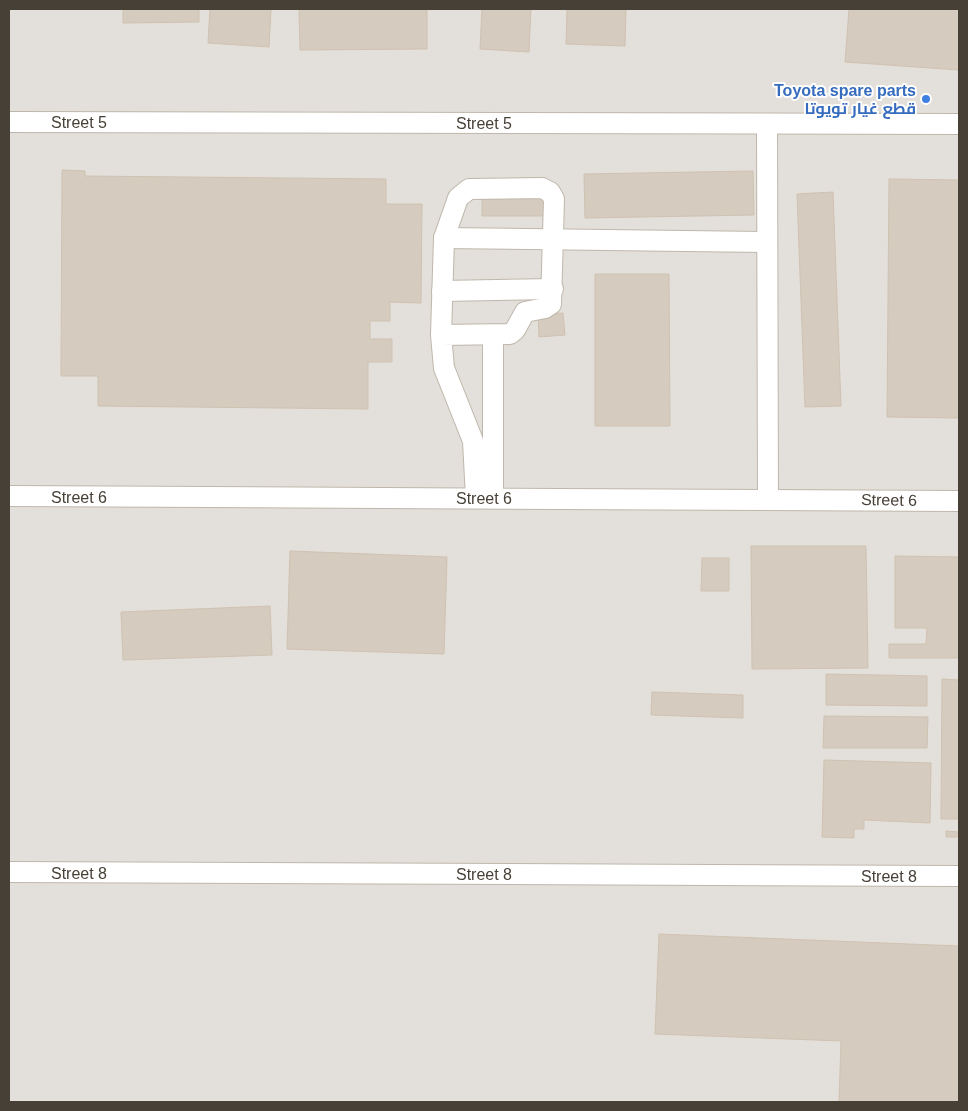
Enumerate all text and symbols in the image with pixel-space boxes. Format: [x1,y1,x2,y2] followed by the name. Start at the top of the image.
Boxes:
[774,82,916,119] place label: Toyota spare parts قطع غيار تويوتا
[920,93,932,105] marker: Toyota spare parts قطع غيار تويوتا
[51,114,107,131] street label: Street 5
[456,115,512,132] street label: Street 5
[51,489,107,506] street label: Street 6
[456,490,512,507] street label: Street 6
[861,491,917,509] street label: Street 6
[51,865,107,882] street label: Street 8
[456,866,512,883] street label: Street 8
[861,868,917,885] street label: Street 8

